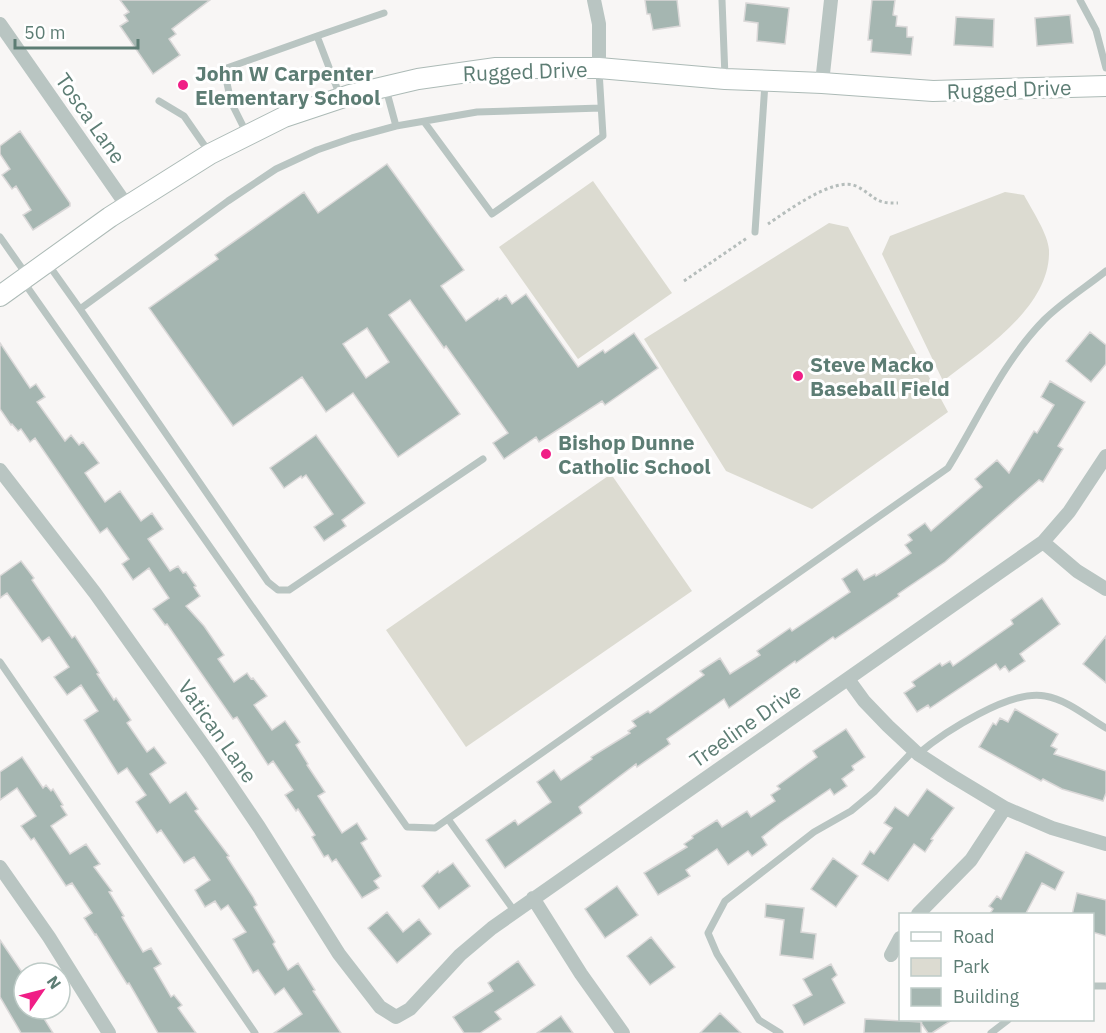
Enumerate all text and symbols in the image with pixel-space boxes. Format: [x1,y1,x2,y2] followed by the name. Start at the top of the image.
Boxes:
[15,12,138,50] scale bar
[24,21,66,44] text: 50 m
[462,55,588,87] street label: Rugged Drive
[195,59,380,111] place label: John W Carpenter Elementary School
[50,67,132,169] street label: Tosca Lane
[946,73,1072,105] street label: Rugged Drive
[176,78,190,92] marker: John W Carpenter Elementary School
[810,350,950,402] place label: Steve Macko Baseball Field
[791,369,805,383] marker: Steve Macko Baseball Field
[558,428,711,480] place label: Bishop Dunne Catholic School
[539,447,553,461] marker: Bishop Dunne Catholic School
[172,674,264,788] street label: Vatican Lane
[684,676,806,774] street label: Treeline Drive
[899,913,1094,1021] legend
[953,925,994,948] text: Road
[953,955,990,978] text: Park
[12,961,72,1021] north arrow
[43,972,66,993] text: N
[953,985,1020,1008] text: Building

